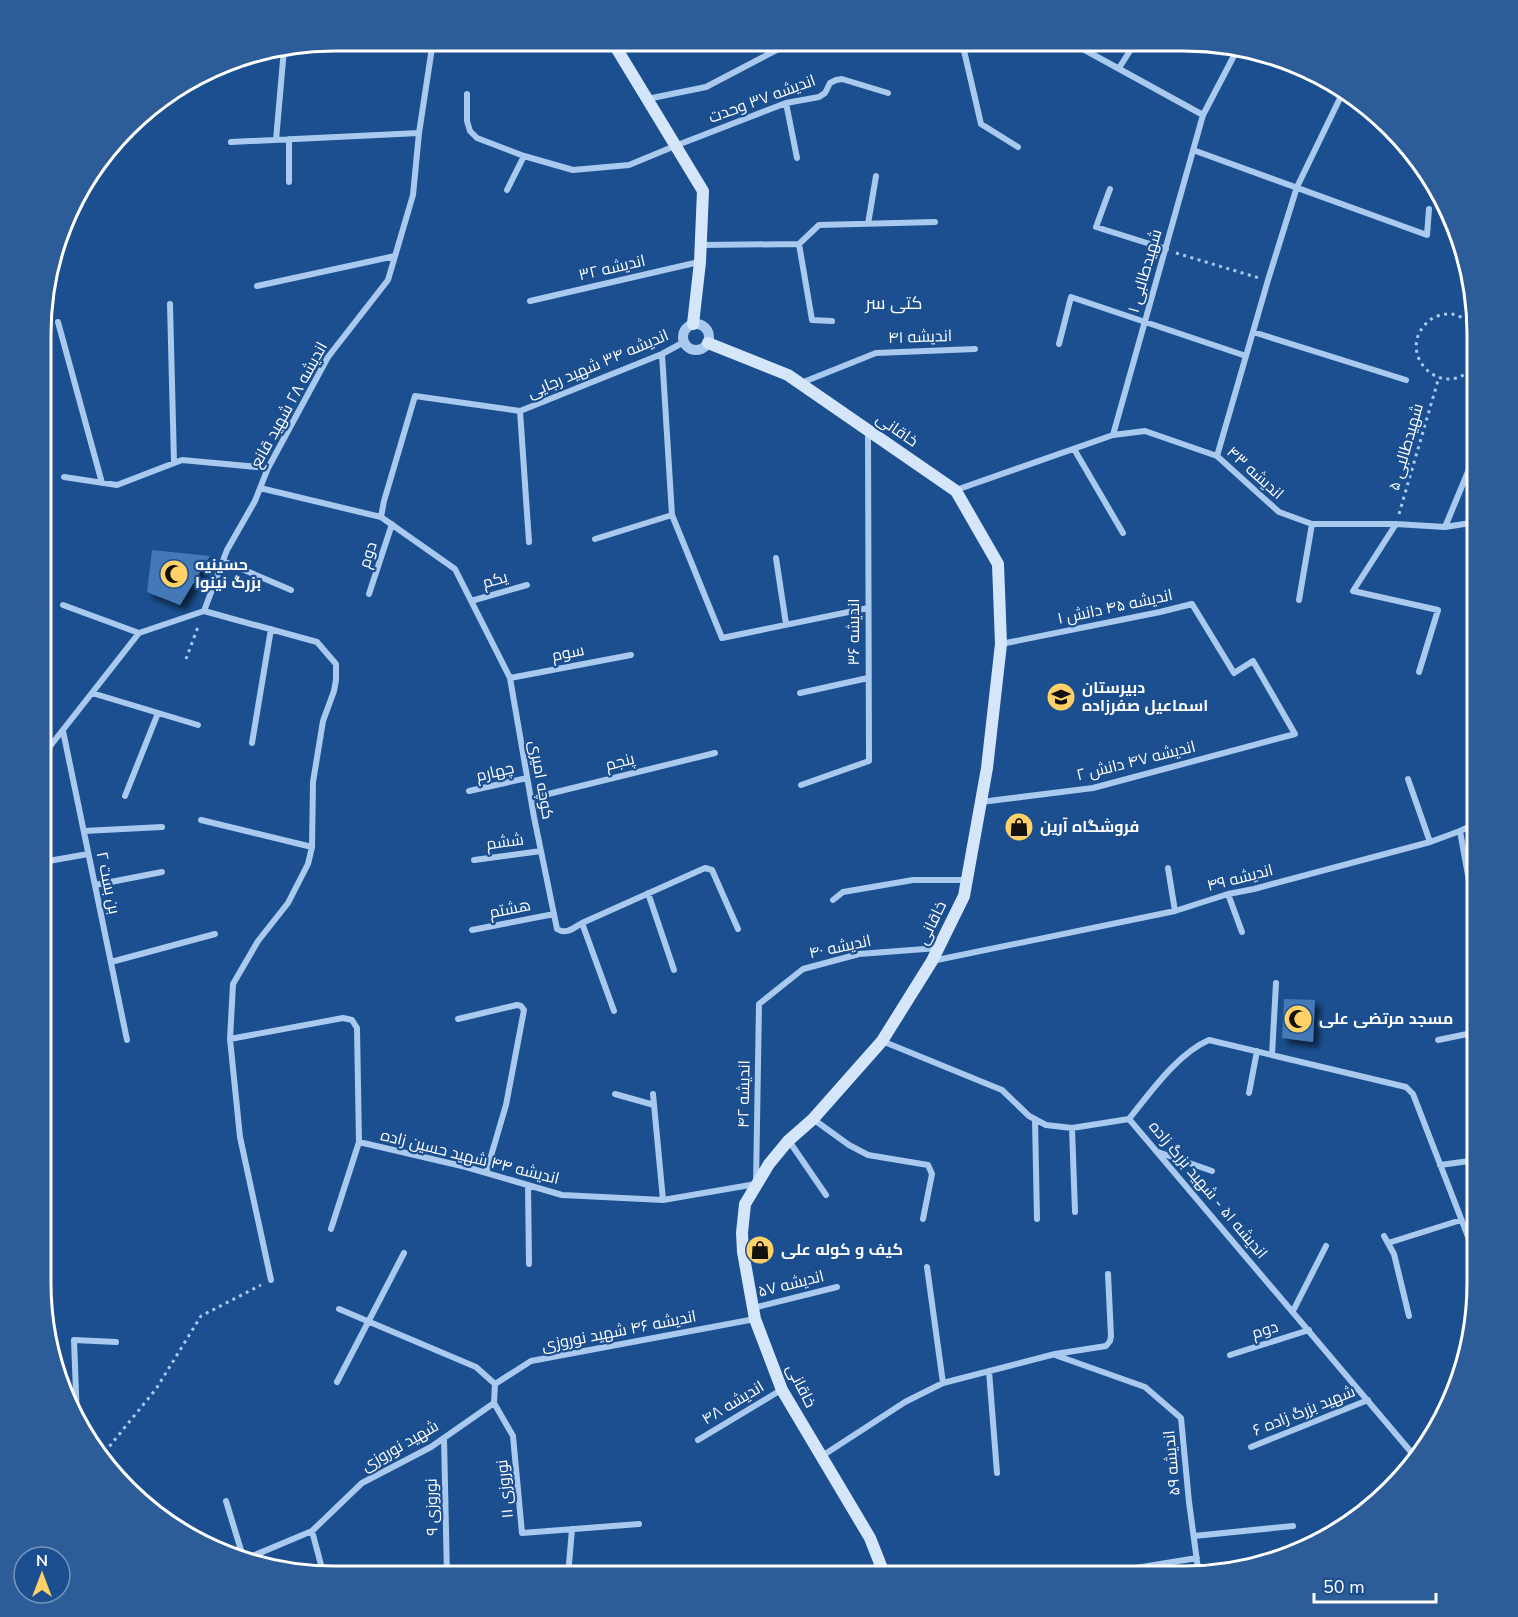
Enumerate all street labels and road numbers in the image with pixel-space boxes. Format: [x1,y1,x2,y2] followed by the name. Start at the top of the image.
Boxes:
[705,69,819,129] street label: اندیشه ۳۷ وحدت
[1123,227,1167,315] street label: شهیدطالبی ۱
[577,250,647,286] street label: اندیشه ۳۲
[524,324,672,404] street label: اندیشه ۳۴ شهید رجایی
[888,325,952,349] street label: اندیشه ۴۱
[245,338,333,472] street label: اندیشه ۲۸ شهید قانع
[1383,401,1429,493] street label: شهیدطالبی ۵
[872,408,922,452] street label: خاقانی
[1222,441,1288,505] street label: اندیشه ۴۳
[353,539,383,571] street label: دوم
[480,566,511,594] street label: یکم
[1055,584,1175,630] street label: اندیشه ۴۵ دانش ۱
[843,599,865,666] street label: اندیشه ۳۶
[550,639,586,667] street label: سوم
[1074,736,1198,786] street label: اندیشه ۴۷ دانش ۲
[523,739,559,821] street label: کوچه امیری
[603,748,638,776] street label: پنجم
[474,757,516,787] street label: چهارم
[485,828,525,856] street label: ششم
[91,850,125,916] street label: بن بست ۲
[1205,859,1275,897] street label: اندیشه ۴۹
[487,894,533,924] street label: هشتم
[912,897,952,949] street label: خاقانی
[807,930,873,964] street label: اندیشه ۴۰
[732,1060,756,1128] street label: اندیشه ۴۲
[1144,1116,1272,1264] street label: اندیشه ۵۱ - شهید بزرگ زاده
[378,1124,562,1190] street label: اندیشه ۴۴ شهید حسین زاده
[756,1265,826,1303] street label: اندیشه ۵۷
[540,1305,698,1357] street label: اندیشه ۴۶ شهید نوروزی
[1249,1316,1281,1344] street label: دوم
[781,1360,821,1412] street label: خاقانی
[698,1376,768,1430] street label: اندیشه ۴۸
[1250,1380,1358,1442] street label: شهید بزرگ زاده ۶
[357,1415,443,1477] street label: شهید نوروزی
[1158,1429,1186,1497] street label: اندیشه ۵۹
[491,1459,519,1519] street label: نوروزی ۱۱
[421,1478,443,1536] street label: نوروزی ۹

